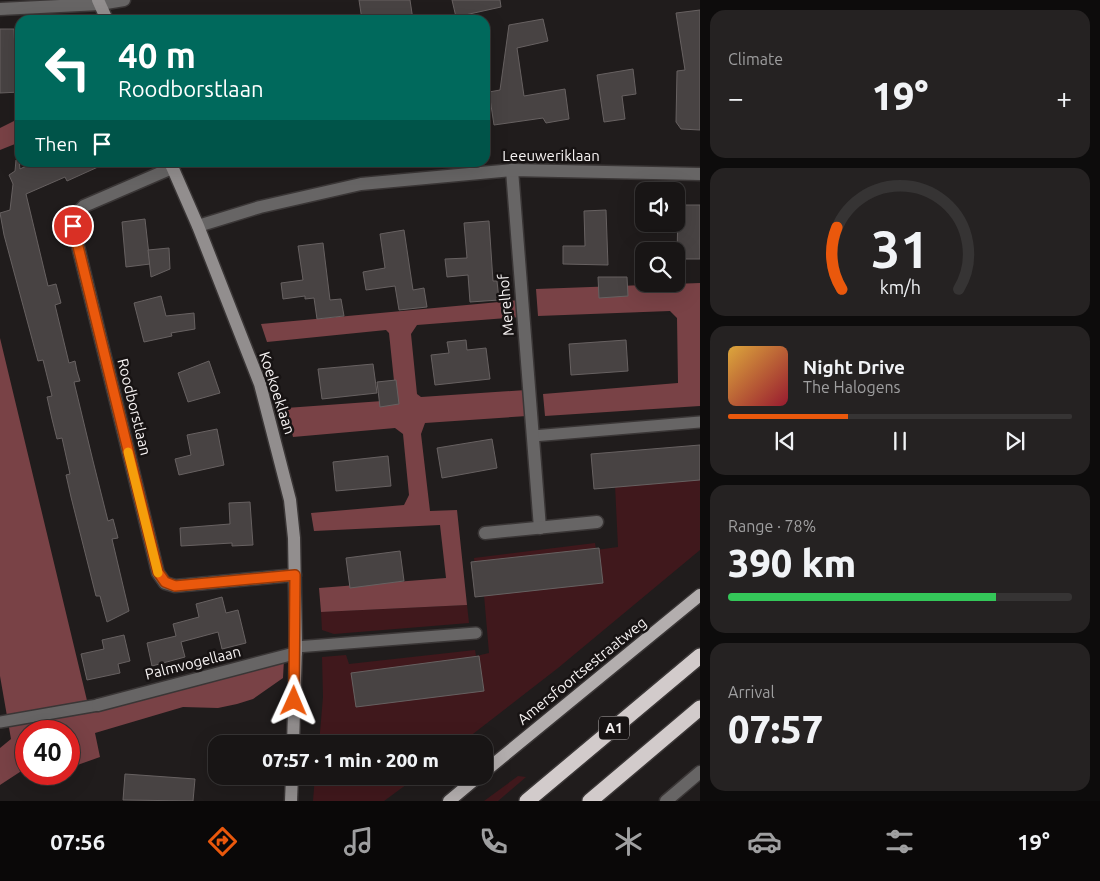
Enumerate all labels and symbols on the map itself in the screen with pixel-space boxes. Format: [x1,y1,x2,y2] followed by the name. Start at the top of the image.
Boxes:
[502,147,600,164] street label: Leeuweriklaan
[52,205,94,247] pin
[494,273,517,337] street label: Merelhof
[256,349,299,436] street label: Koekoeklaan
[114,357,155,457] street label: Roodborstlaan
[514,613,649,728] street label: Amersfoortsestraatweg
[143,642,243,683] street label: Palmvogellaan
[267,674,319,726] position arrow
[599,716,629,740] road number: A1
[15,720,80,785] speed limit sign: 40

